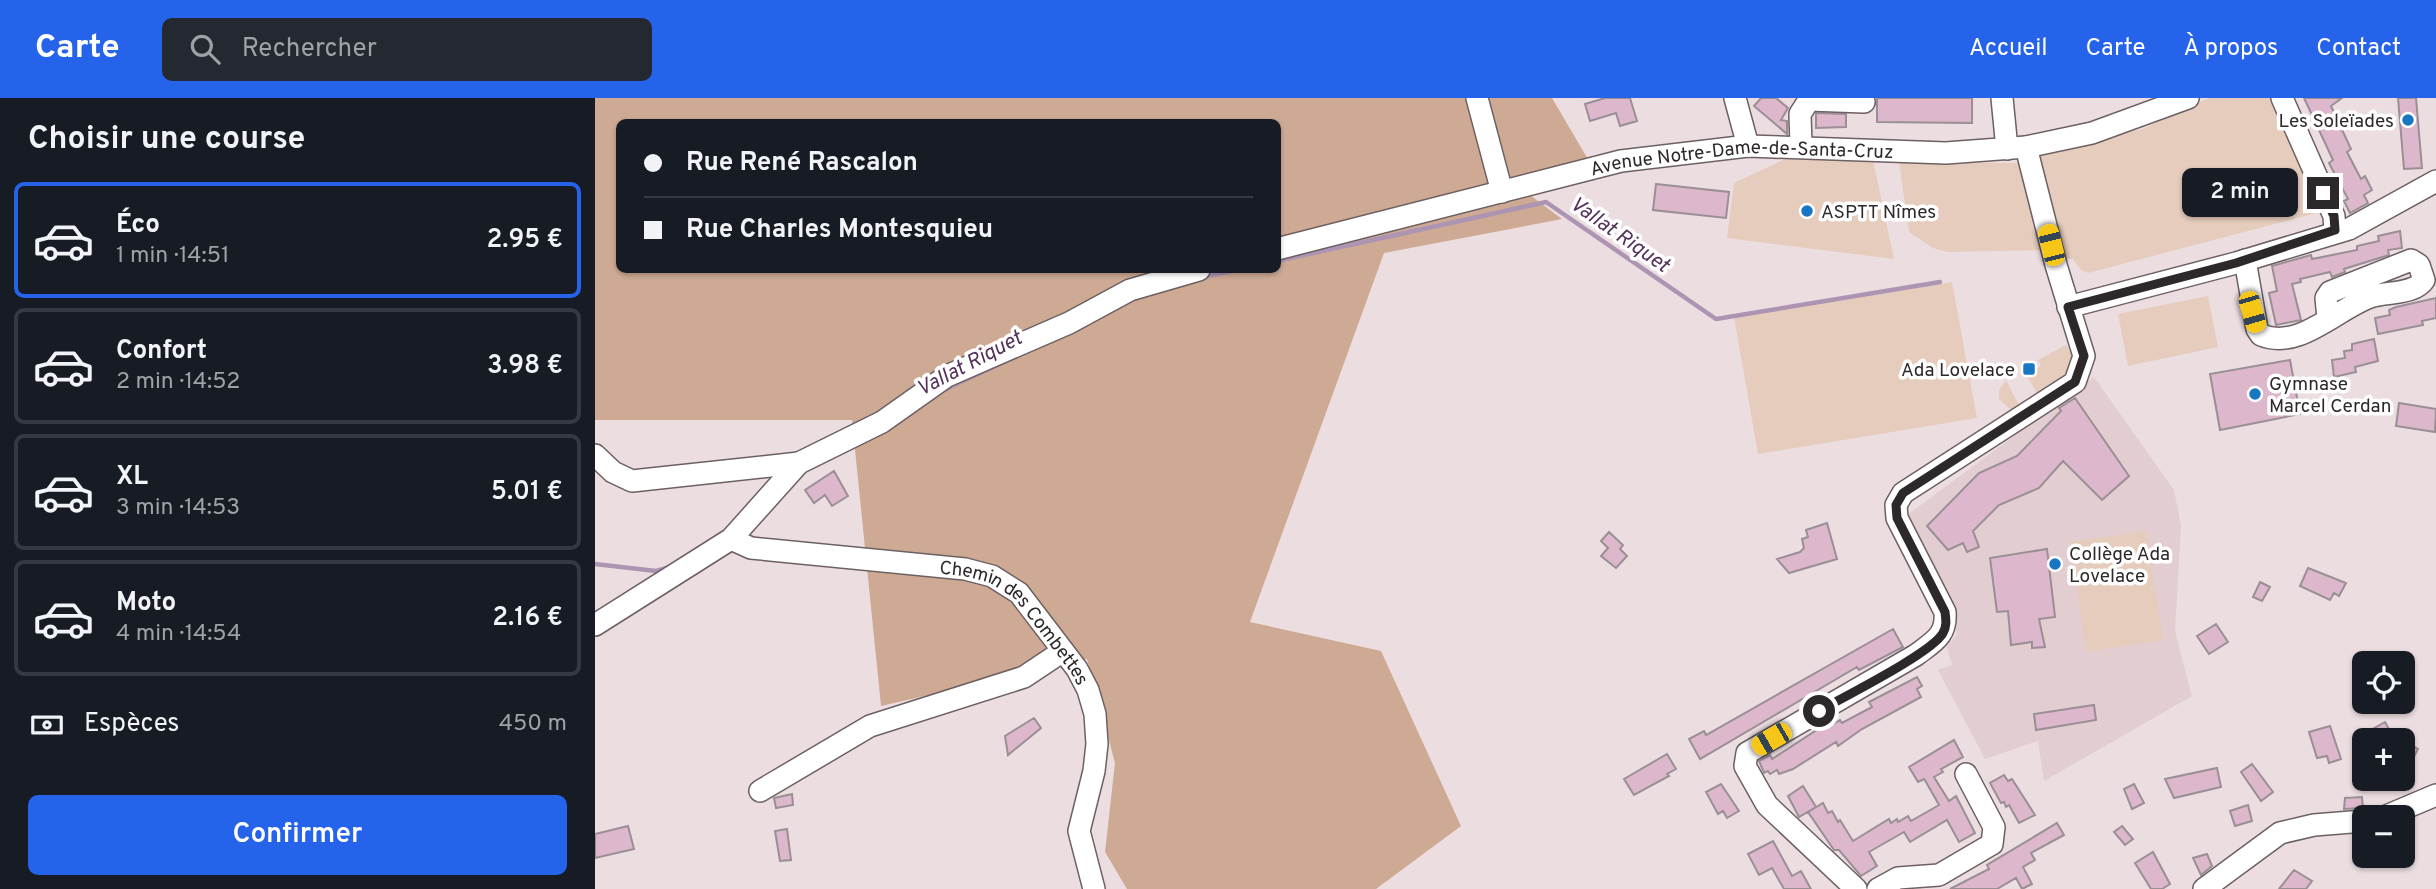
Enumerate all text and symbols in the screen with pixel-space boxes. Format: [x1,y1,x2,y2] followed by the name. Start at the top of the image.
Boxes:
[162,18,652,81] search box
[35,28,120,70] text: Carte
[186,30,224,68] icon: search
[242,33,377,66] text: Rechercher
[1969,34,2048,64] text: Accueil
[2086,34,2145,64] text: Carte
[2183,34,2278,64] text: À propos
[2316,34,2401,64] text: Contact
[2278,110,2394,134] place label: Les Soleïades
[2400,112,2416,128] marker: Les Soleïades
[28,120,305,160] text: Choisir une course
[1588,136,1894,182] street label: Avenue Notre-Dame-de-Santa-Cruz
[686,147,918,180] text: Rue René Rascalon
[2183,168,2299,217] callout: 2 min
[2307,177,2339,209] route end
[2210,178,2270,207] text: 2 min
[1564,191,1675,280] water label: Vallat Riquet
[1821,201,1936,225] place label: ASPTT Nîmes
[1799,203,1815,219] marker: ASPTT Nîmes
[32,209,95,272] icon: car
[116,209,160,242] text: Éco
[686,214,993,247] text: Rue Charles Montesquieu
[2036,222,2067,268] car
[486,224,563,257] text: 2.95 €
[116,242,230,271] text: 1 min · 14:51
[2237,289,2268,335] car
[912,325,1028,403] water label: Vallat Riquet
[32,335,95,398] icon: car
[116,335,207,368] text: Confort
[487,350,563,383] text: 3.98 €
[1901,359,2015,383] place label: Ada Lovelace
[2021,361,2037,377] marker: Ada Lovelace
[116,368,240,397] text: 2 min · 14:52
[2269,373,2392,419] place label: Gymnase Marcel Cerdan
[2247,386,2263,402] marker: Gymnase Marcel Cerdan
[32,461,95,524] icon: car
[116,461,148,494] text: XL
[491,476,563,509] text: 5.01 €
[116,494,240,523] text: 3 min · 14:53
[2069,543,2170,589] place label: Collège Ada Lovelace
[2047,556,2063,572] marker: Collège Ada Lovelace
[938,557,1093,690] street label: Chemin des Combettes
[32,587,95,650] icon: car
[116,587,176,620] text: Moto
[492,602,563,635] text: 2.16 €
[116,620,241,649] text: 4 min · 14:54
[2352,651,2415,868] map controls
[2352,651,2415,714] button: locate
[1803,695,1835,727] route start
[28,706,66,744] icon: cash
[84,708,180,741] text: Espèces
[499,710,567,739] text: 450 m
[1748,719,1795,759] car
[2352,728,2415,791] button: +
[28,795,567,875] button: Confirmer
[2352,805,2415,868] button: −

